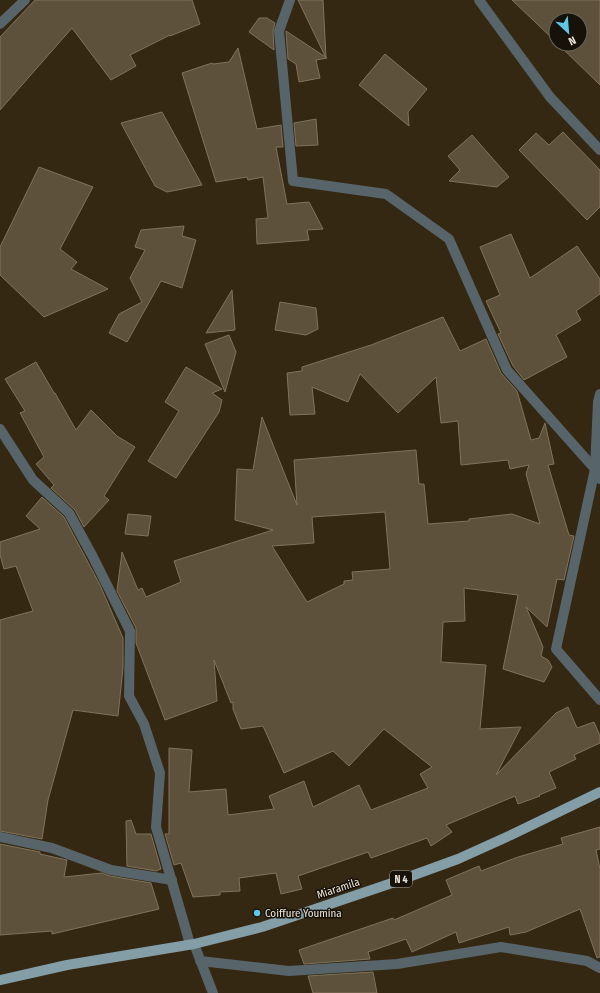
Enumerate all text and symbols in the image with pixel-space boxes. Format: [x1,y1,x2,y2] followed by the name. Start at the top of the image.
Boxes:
[548,12,588,52] north arrow
[566,33,578,48] text: N
[390,871,412,887] road number: N 4
[315,875,361,902] street label: Miaramila
[265,907,342,920] place label: Coiffure Youmina
[252,908,262,918] marker: Coiffure Youmina

